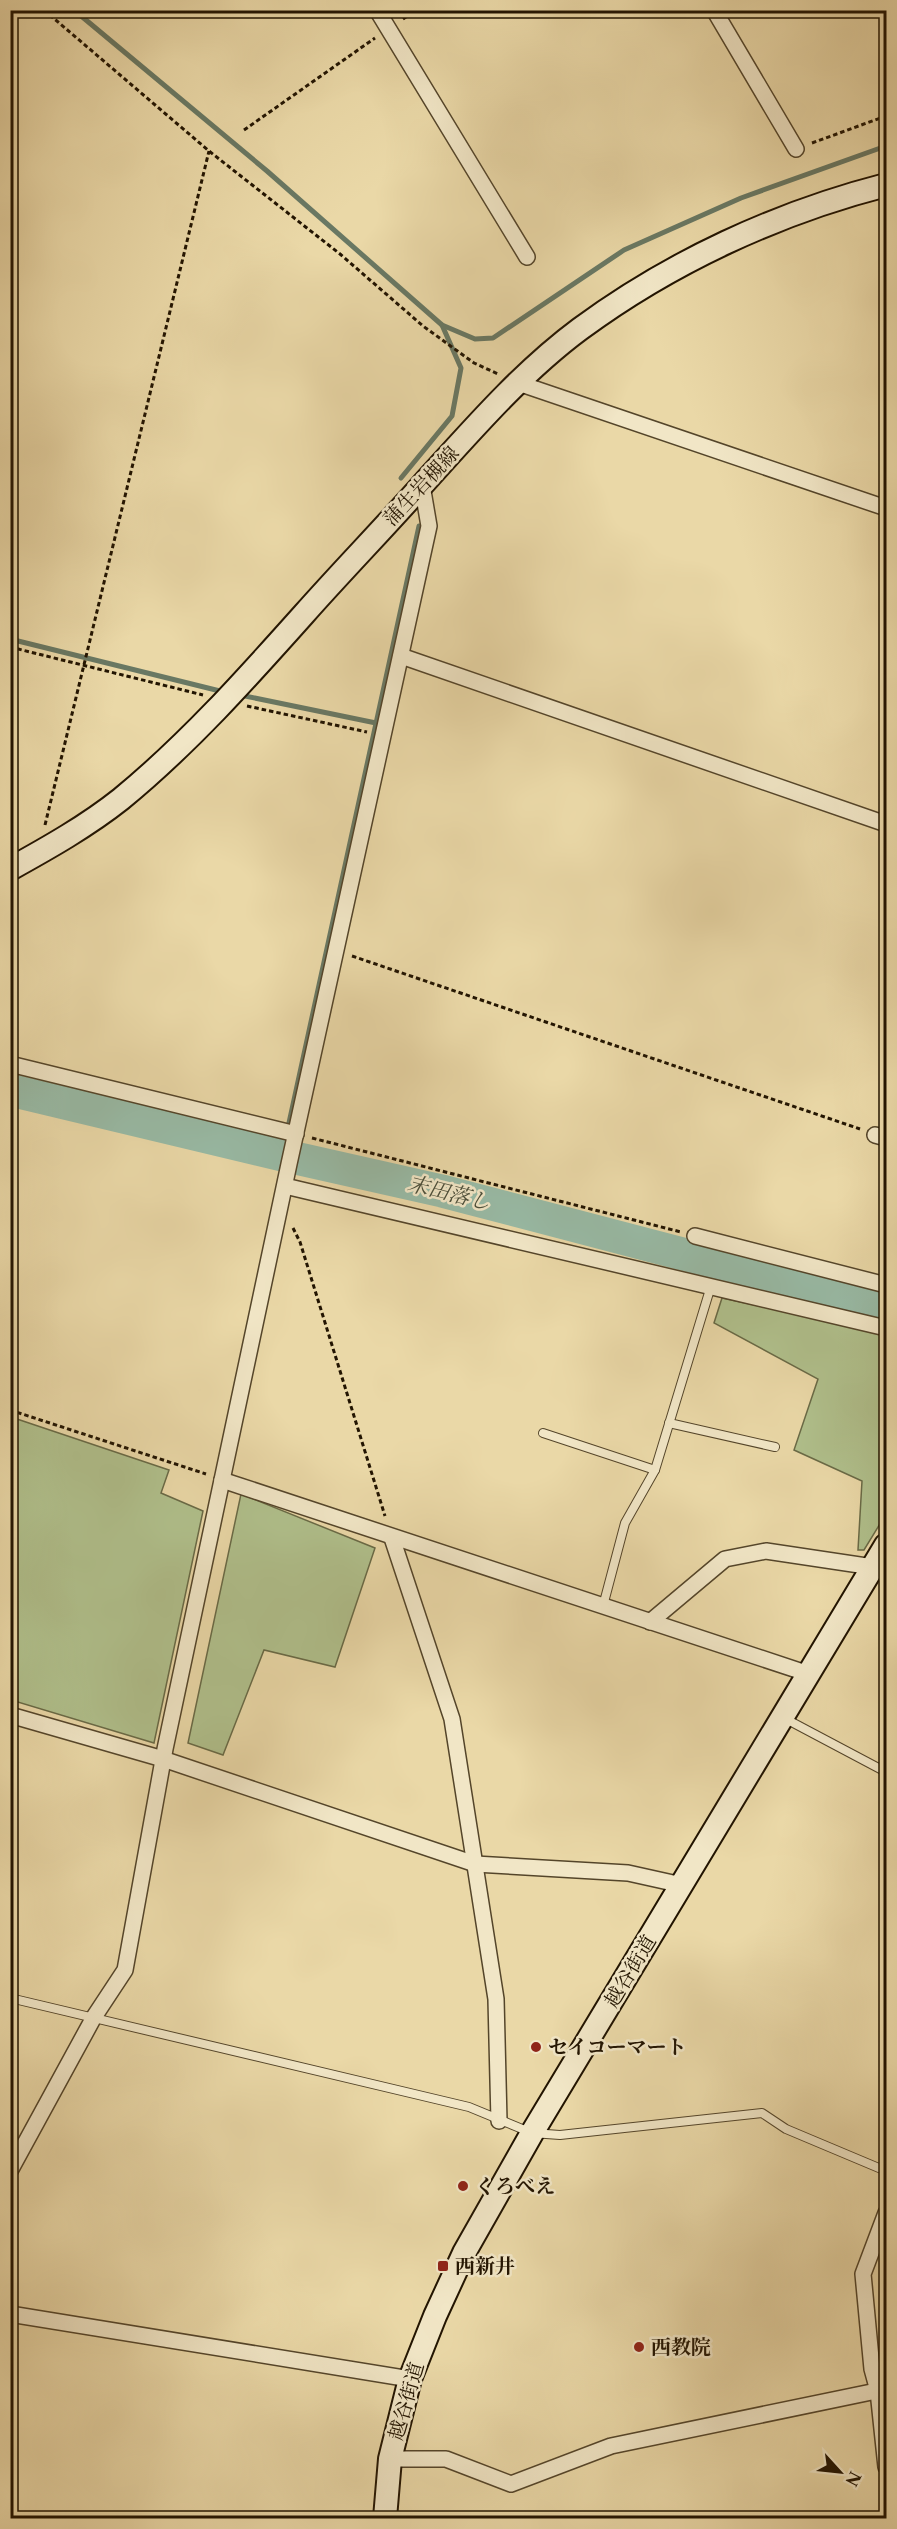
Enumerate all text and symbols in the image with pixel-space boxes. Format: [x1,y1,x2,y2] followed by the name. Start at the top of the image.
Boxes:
[378,441,464,531] street label: 蒲生岩槻線
[405,1170,493,1215] water label: 末田落し
[599,1931,661,2011] street label: 越谷街道
[548,2035,687,2059] place label: セイコーマート
[529,2040,543,2054] marker: セイコーマート
[475,2174,555,2198] place label: くろべえ
[456,2179,470,2193] marker: くろべえ
[455,2254,515,2278] place label: 西新井
[436,2259,450,2273] marker: 西新井
[651,2335,711,2359] place label: 西教院
[632,2340,646,2354] marker: 西教院
[383,2359,429,2443] street label: 越谷街道
[810,2442,870,2502] north arrow
[841,2468,865,2490] text: N

